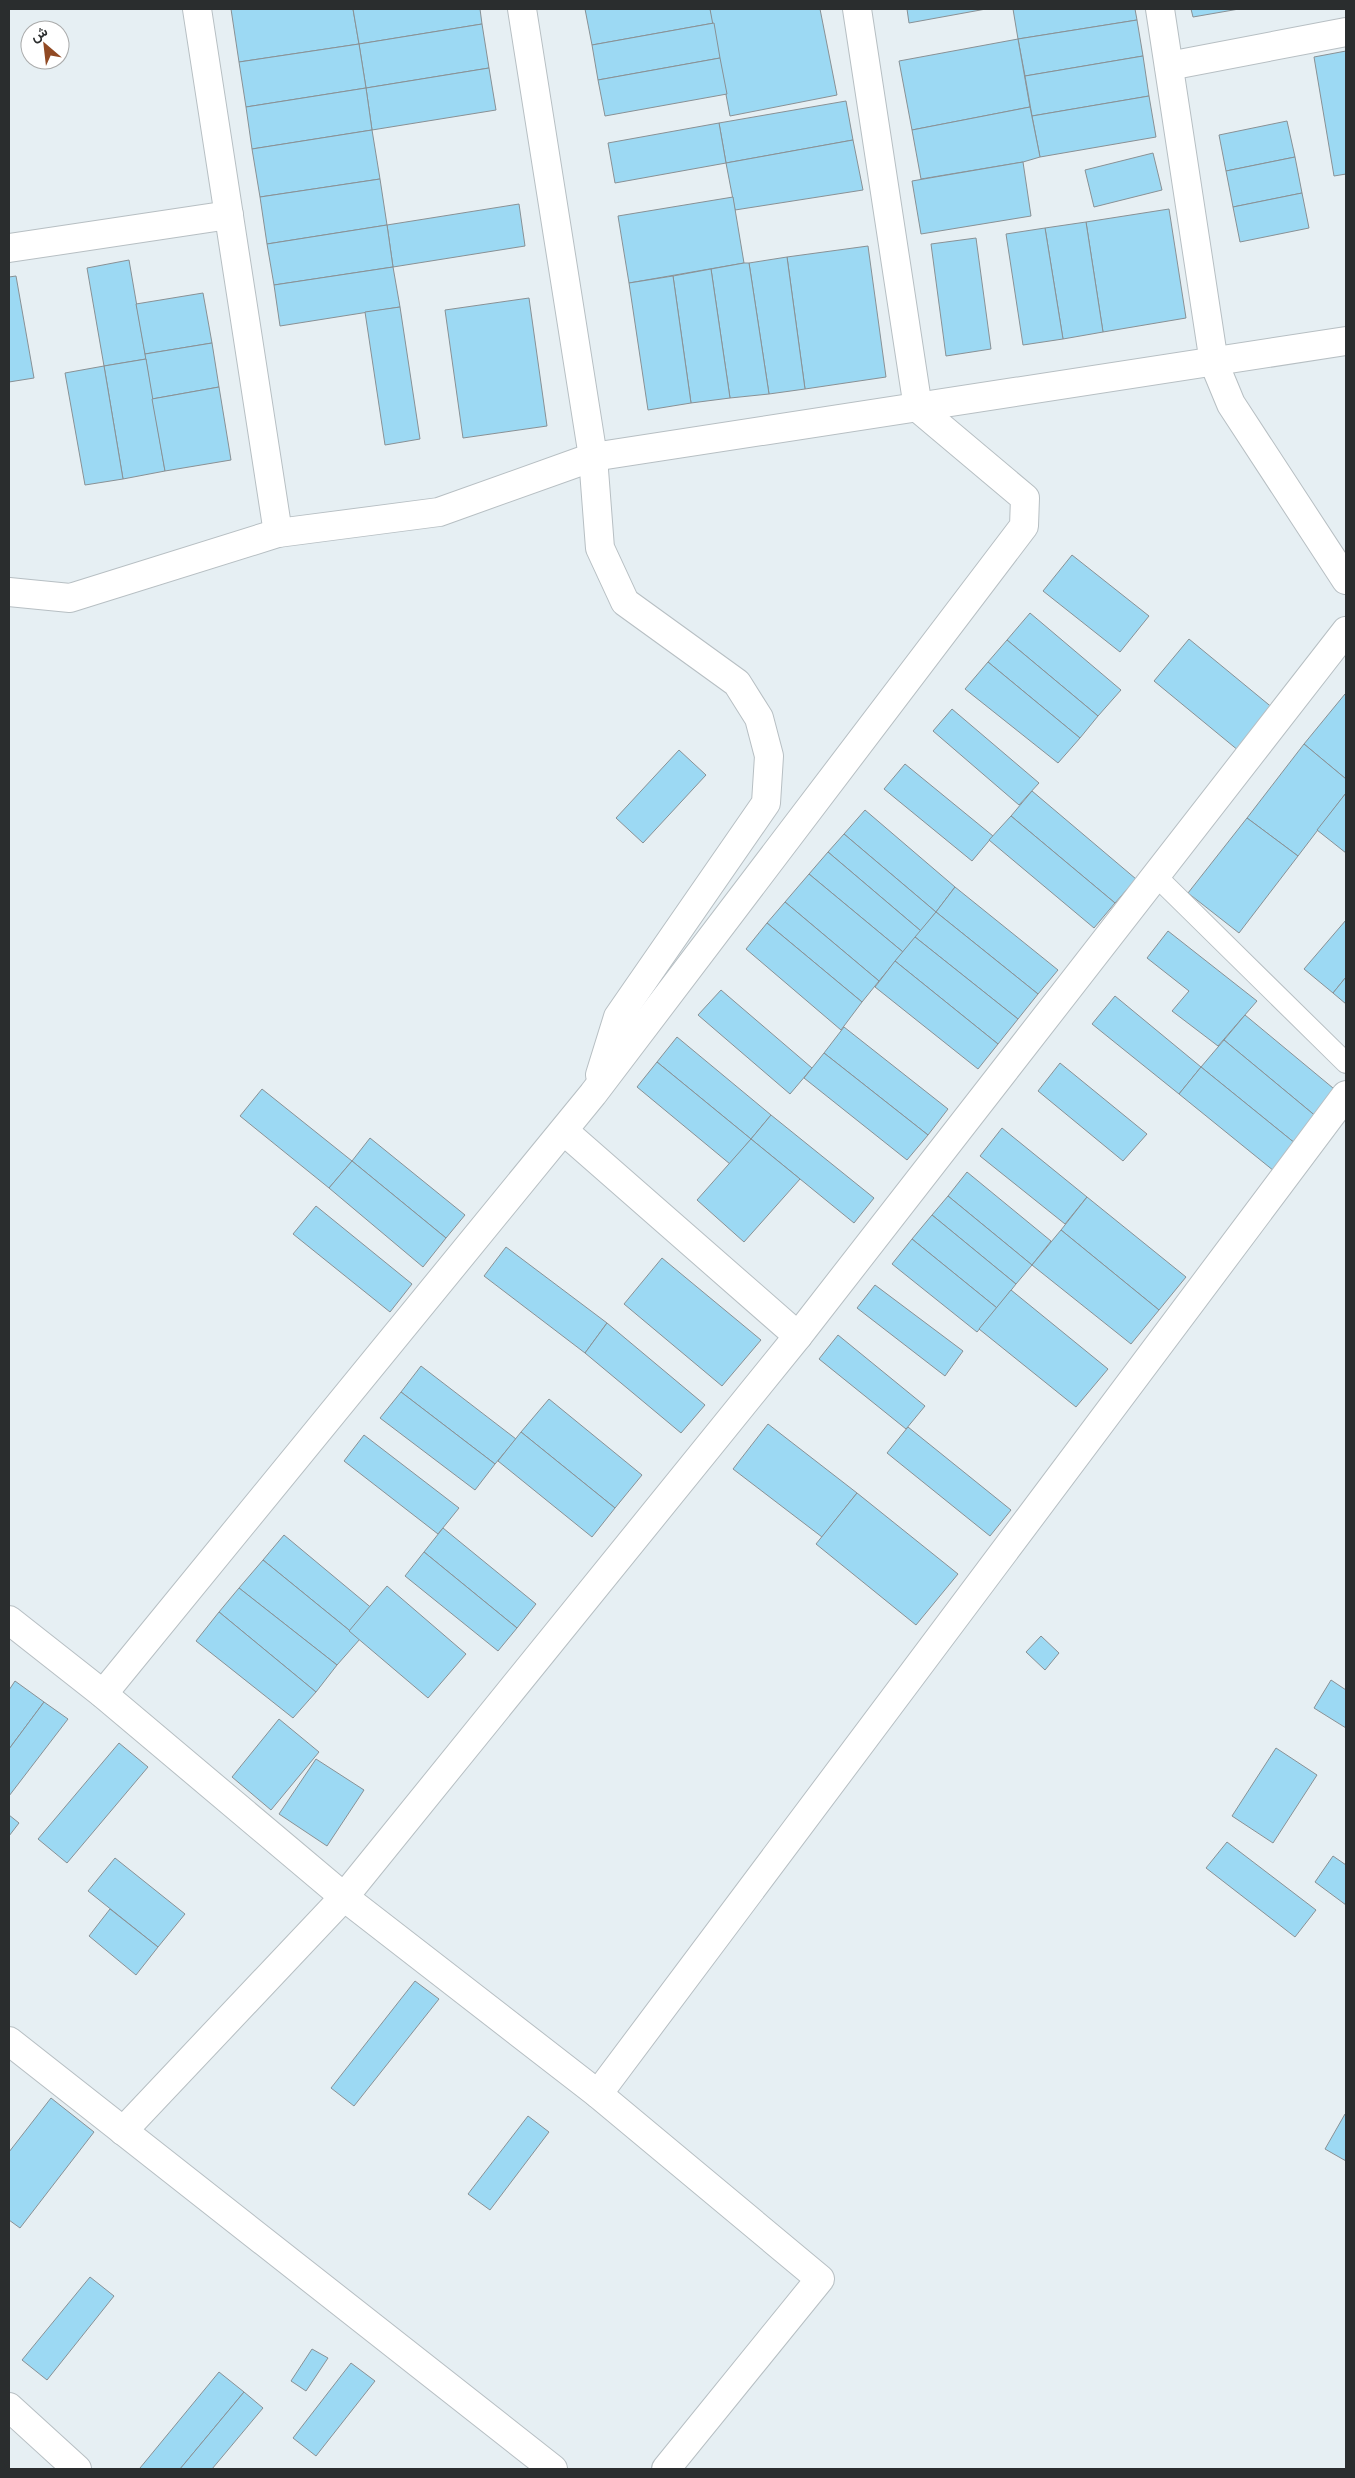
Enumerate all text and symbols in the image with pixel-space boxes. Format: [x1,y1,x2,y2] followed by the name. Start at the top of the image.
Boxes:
[20,20,70,70] north arrow
[27,21,51,46] text: ش

